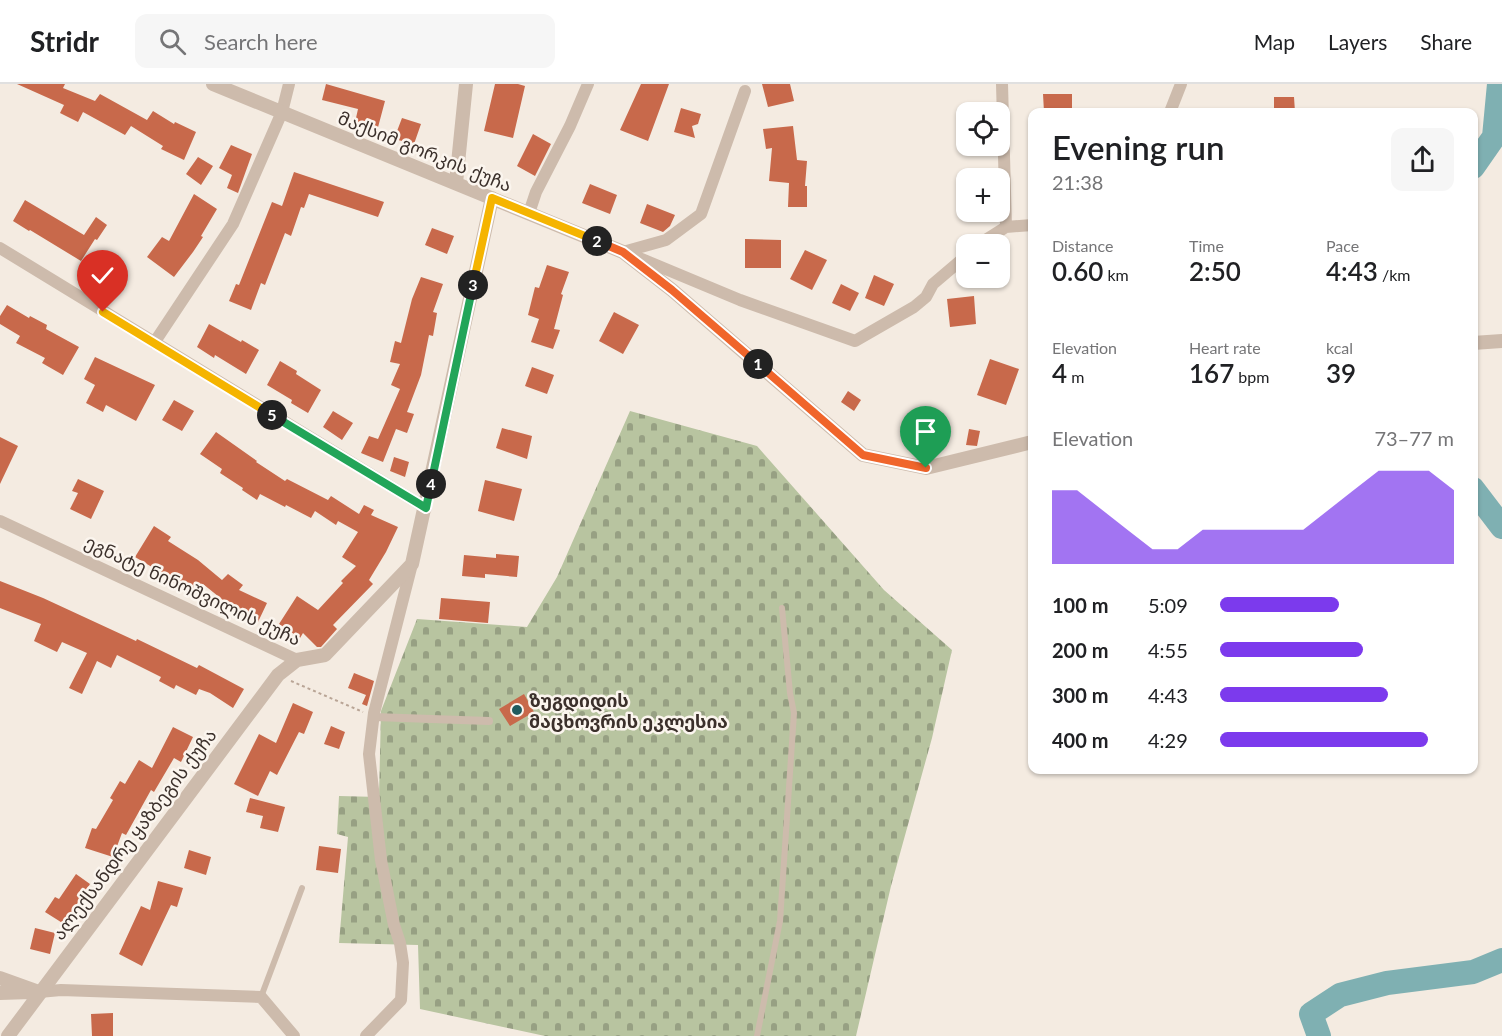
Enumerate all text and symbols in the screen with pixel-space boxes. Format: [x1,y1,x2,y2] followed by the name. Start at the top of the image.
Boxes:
[135,14,555,68] search box
[30,24,99,58] text: Stridr
[156,25,189,58] icon: search
[204,28,318,55] text: Search here
[1254,29,1295,54] text: Map
[1328,29,1387,54] text: Layers
[1420,29,1472,54] text: Share
[956,102,1010,288] map controls
[956,102,1010,156] button: locate
[335,106,515,197] street label: მაქსიმ გორკის ქუჩა
[1052,127,1225,167] text: Evening run
[1391,128,1454,191] button: share
[956,168,1010,222] button: +
[1052,170,1103,194] text: 21:38
[582,226,612,256] pin: 2
[592,231,602,250] text: 2
[956,234,1010,288] button: −
[1052,236,1113,255] text: Distance
[1189,236,1224,255] text: Time
[1326,236,1359,255] text: Pace
[77,250,128,312] pin
[1052,255,1103,287] text: 0.60
[1189,255,1241,287] text: 2:50
[1326,255,1378,287] text: 4:43
[86,259,119,292] icon: check
[1103,265,1129,284] text: km
[1378,265,1410,284] text: /km
[458,270,488,300] pin: 3
[468,275,478,294] text: 3
[1052,338,1117,357] text: Elevation
[1189,338,1261,357] text: Heart rate
[1326,338,1353,357] text: kcal
[743,349,773,379] pin: 1
[753,354,763,373] text: 1
[1052,357,1067,389] text: 4
[1189,357,1234,389] text: 167
[1326,357,1356,389] text: 39
[1067,367,1084,386] text: m
[1234,367,1269,386] text: bpm
[257,400,287,430] pin: 5
[267,405,277,424] text: 5
[900,406,951,468] pin
[909,415,942,448] icon: arrive
[1052,426,1133,450] text: Elevation
[1374,426,1454,450] text: 73–77 m
[416,469,446,499] pin: 4
[426,474,436,493] text: 4
[81,530,305,651] street label: ეგნატე ნინოშვილის ქუჩა
[1052,593,1108,617] text: 100 m
[1148,593,1188,617] text: 5:09
[1052,638,1108,662] text: 200 m
[1148,638,1188,662] text: 4:55
[1052,683,1108,707] text: 300 m
[1148,683,1188,707] text: 4:43
[529,689,728,733] place label: ზუგდიდის მაცხოვრის ეკლესია
[510,703,524,717] marker: ზუგდიდის მაცხოვრის ეკლესია
[47,724,221,944] street label: ალექსანდრე ყაზბეგის ქუჩა
[1052,728,1108,752] text: 400 m
[1148,728,1188,752] text: 4:29

